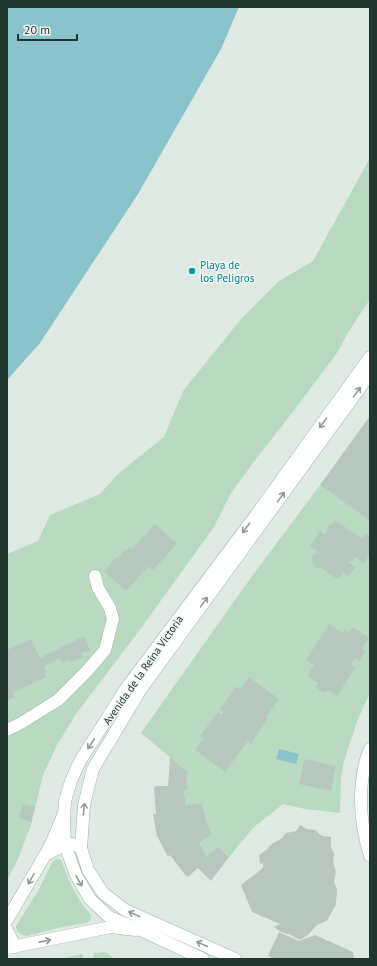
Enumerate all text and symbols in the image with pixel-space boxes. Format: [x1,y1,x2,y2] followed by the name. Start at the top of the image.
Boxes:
[18,16,77,42] scale bar
[24,22,50,37] text: 20 m
[200,258,255,285] place label: Playa de los Peligros
[187,266,197,276] marker: Playa de los Peligros
[353,387,361,398] one-way arrow
[318,417,327,428] one-way arrow
[276,492,285,503] one-way arrow
[242,522,251,533] one-way arrow
[200,597,208,608] one-way arrow
[100,612,186,728] street label: Avenida de la Reina Victoria
[87,738,95,749] one-way arrow
[80,803,88,816] one-way arrow
[26,872,34,884] one-way arrow
[76,875,84,887] one-way arrow
[128,910,140,917] one-way arrow
[38,936,51,944] one-way arrow
[197,940,209,947] one-way arrow

